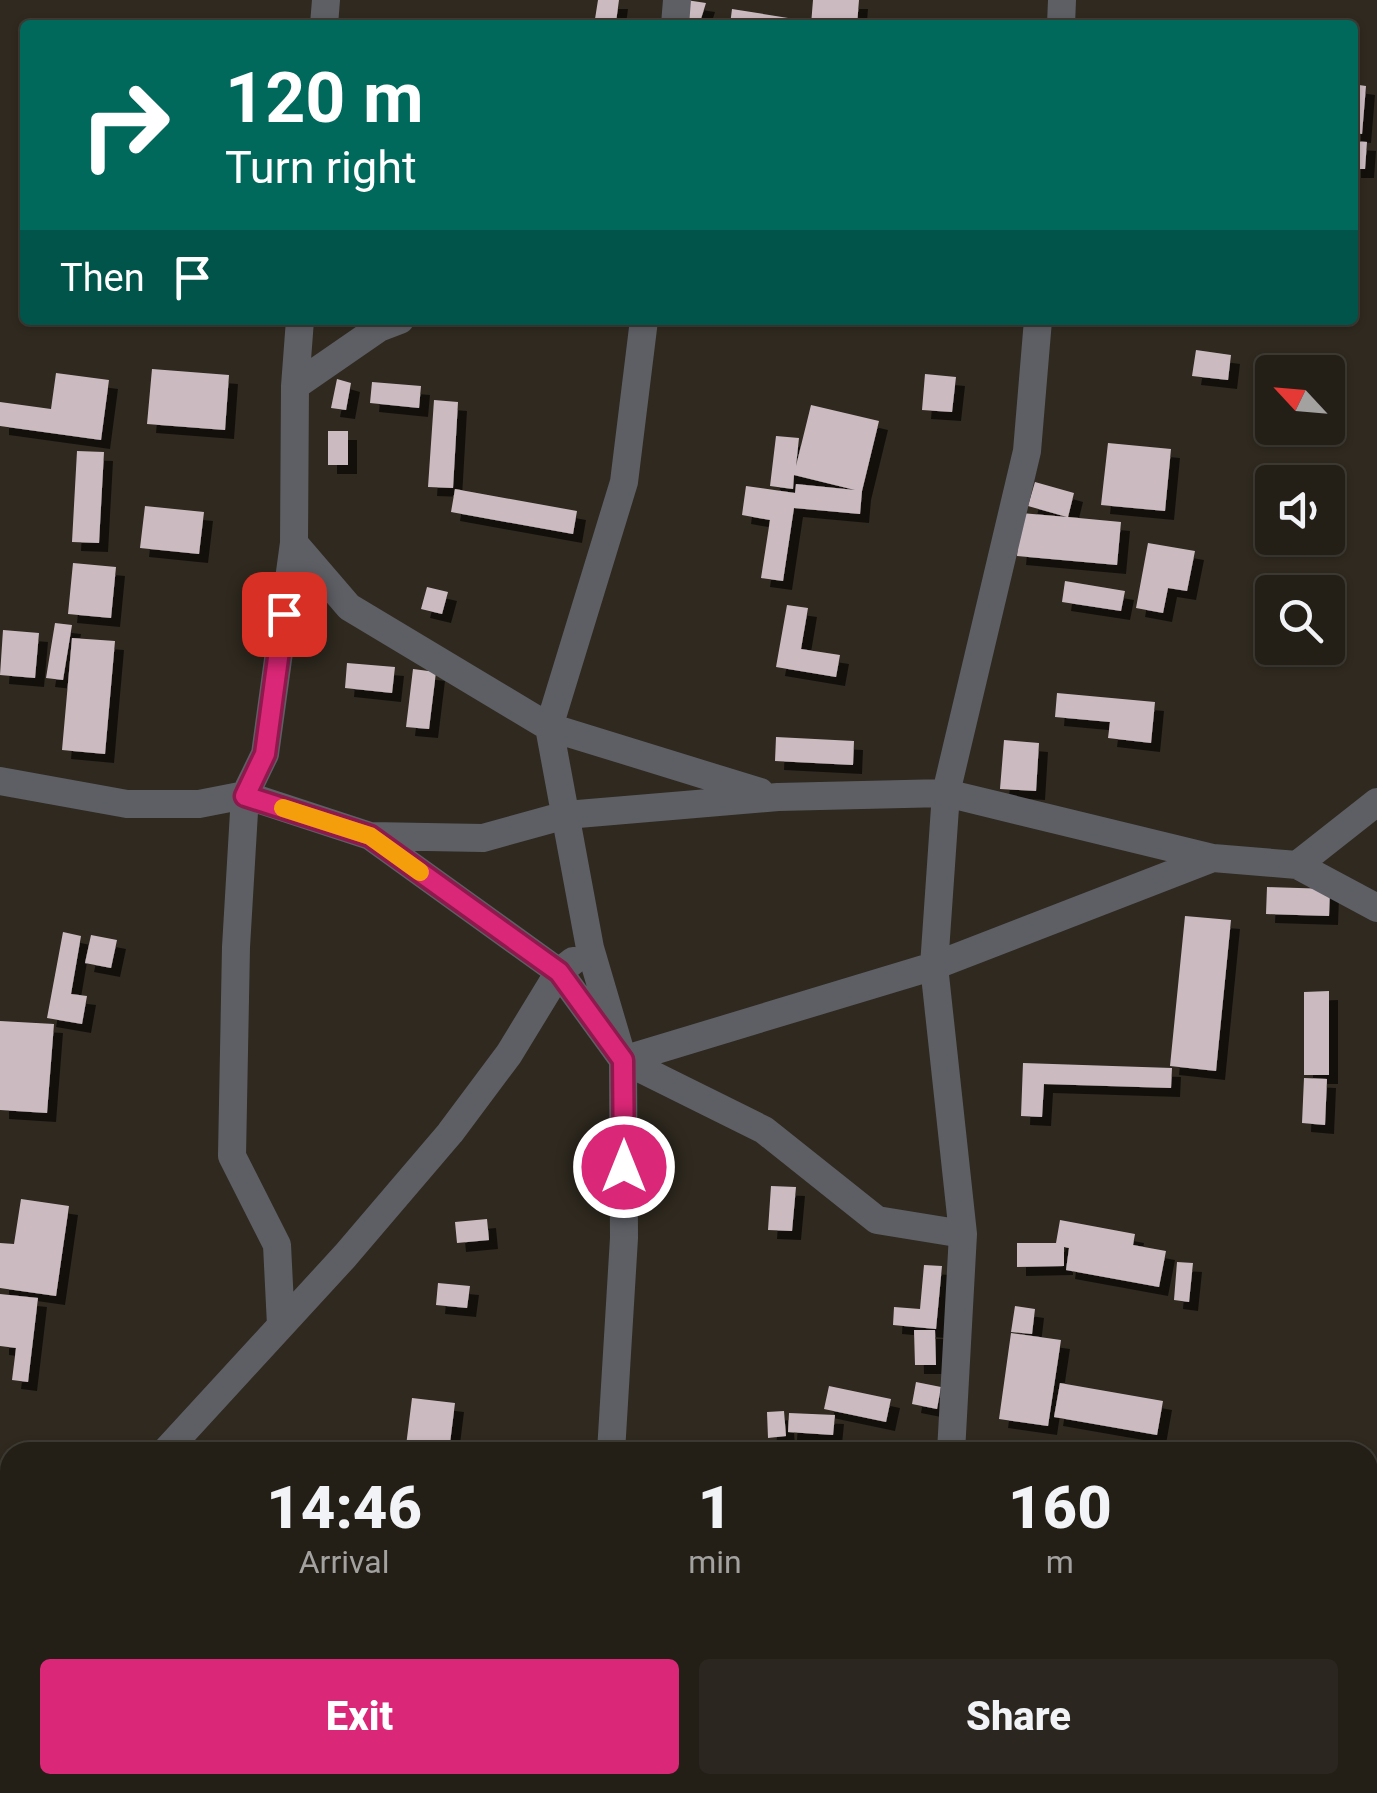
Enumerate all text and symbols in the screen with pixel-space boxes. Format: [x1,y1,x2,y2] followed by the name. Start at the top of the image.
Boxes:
[225,57,424,139] text: 120 m
[60,60,190,190] icon: right
[225,141,417,194] text: Turn right
[165,250,220,305] icon: arrive
[60,256,145,300] text: Then
[1255,355,1345,445] north arrow
[1255,355,1345,665] map controls
[1255,465,1345,555] button: sound
[242,572,327,657] pin
[1255,575,1345,665] button: search
[257,587,312,642] icon: arrive
[572,1115,676,1219] position arrow
[266,1472,422,1543] text: 14:46
[698,1472,732,1543] text: 1
[1008,1472,1112,1543] text: 160
[299,1543,390,1581] text: Arrival
[688,1543,742,1581] text: min
[1046,1543,1074,1581] text: m
[40,1659,679,1774] button: Exit
[699,1659,1338,1774] button: Share

